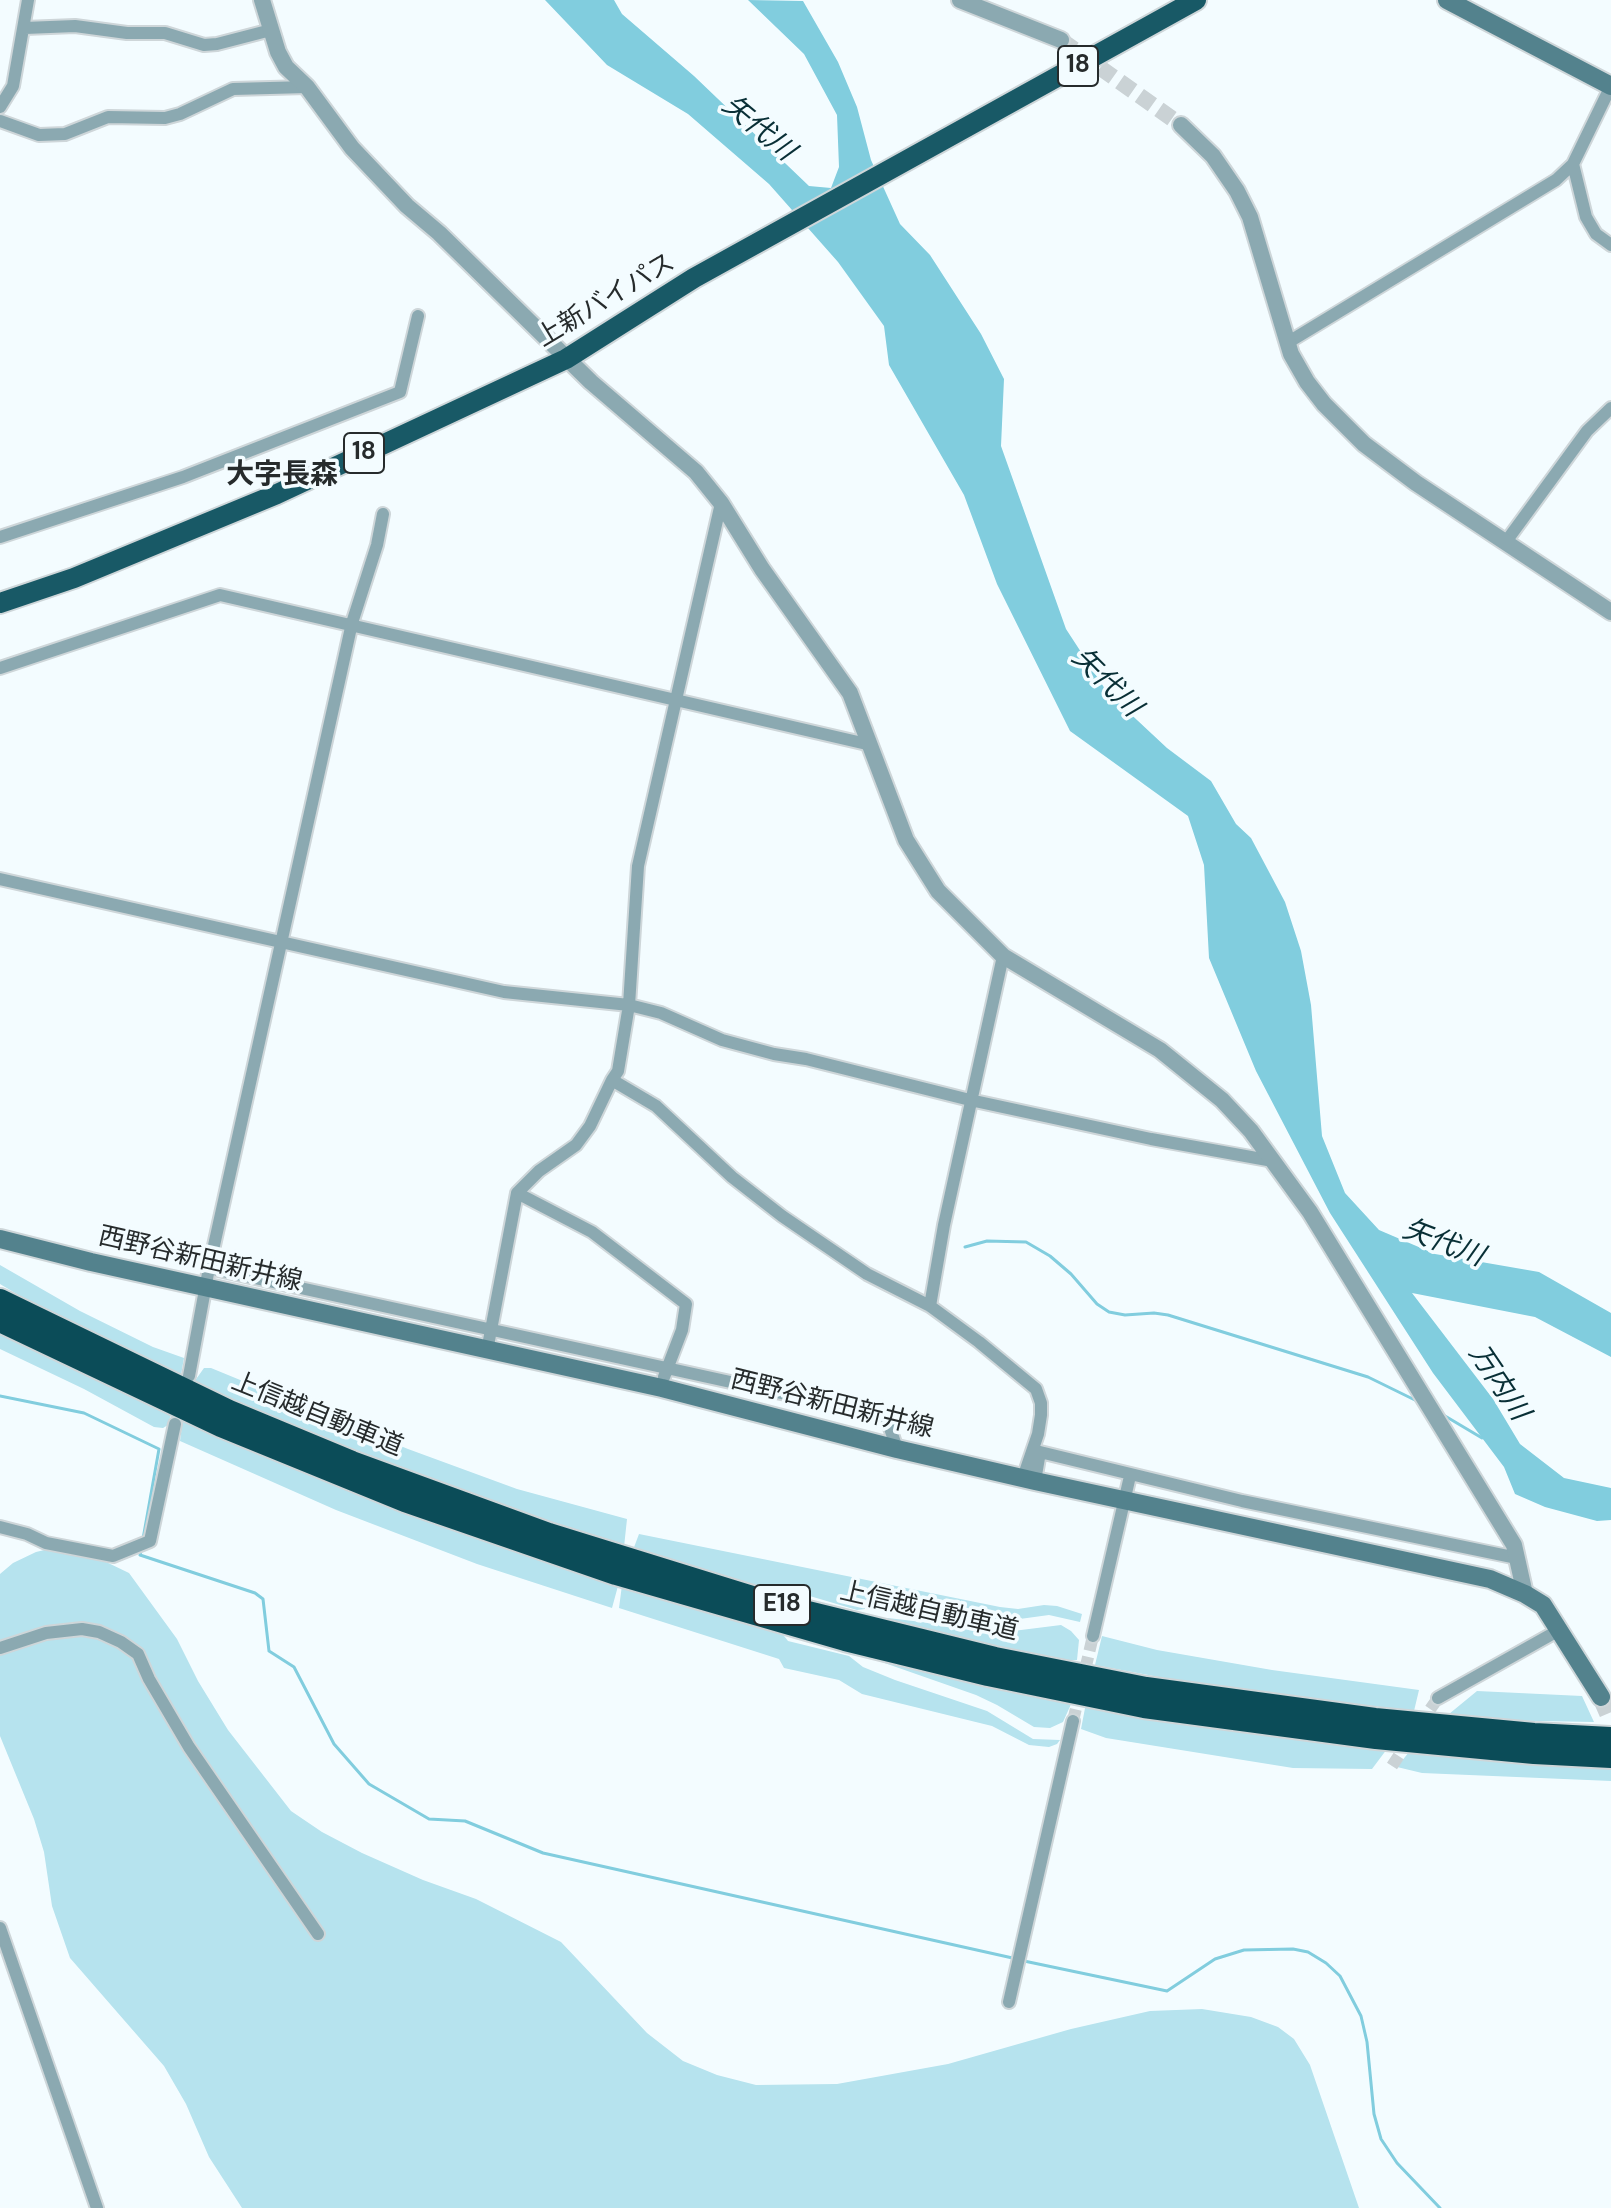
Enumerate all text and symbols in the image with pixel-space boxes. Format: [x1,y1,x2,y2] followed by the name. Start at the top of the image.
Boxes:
[1058,46,1098,86] road number: 18
[715,89,801,169] water label: 矢代川
[531,247,681,355] street label: 上新バイパス
[344,433,384,473] road number: 18
[226,459,338,493] district label: 大字長森
[1064,641,1148,725] water label: 矢代川
[1398,1213,1488,1275] water label: 矢代川
[95,1221,305,1299] street label: 西野谷新田新井線
[1461,1339,1535,1427] water label: 万内川
[727,1365,937,1445] street label: 西野谷新田新井線
[227,1366,407,1464] street label: 上信越自動車道
[837,1576,1021,1648] street label: 上信越自動車道
[754,1585,810,1625] road number: E18

